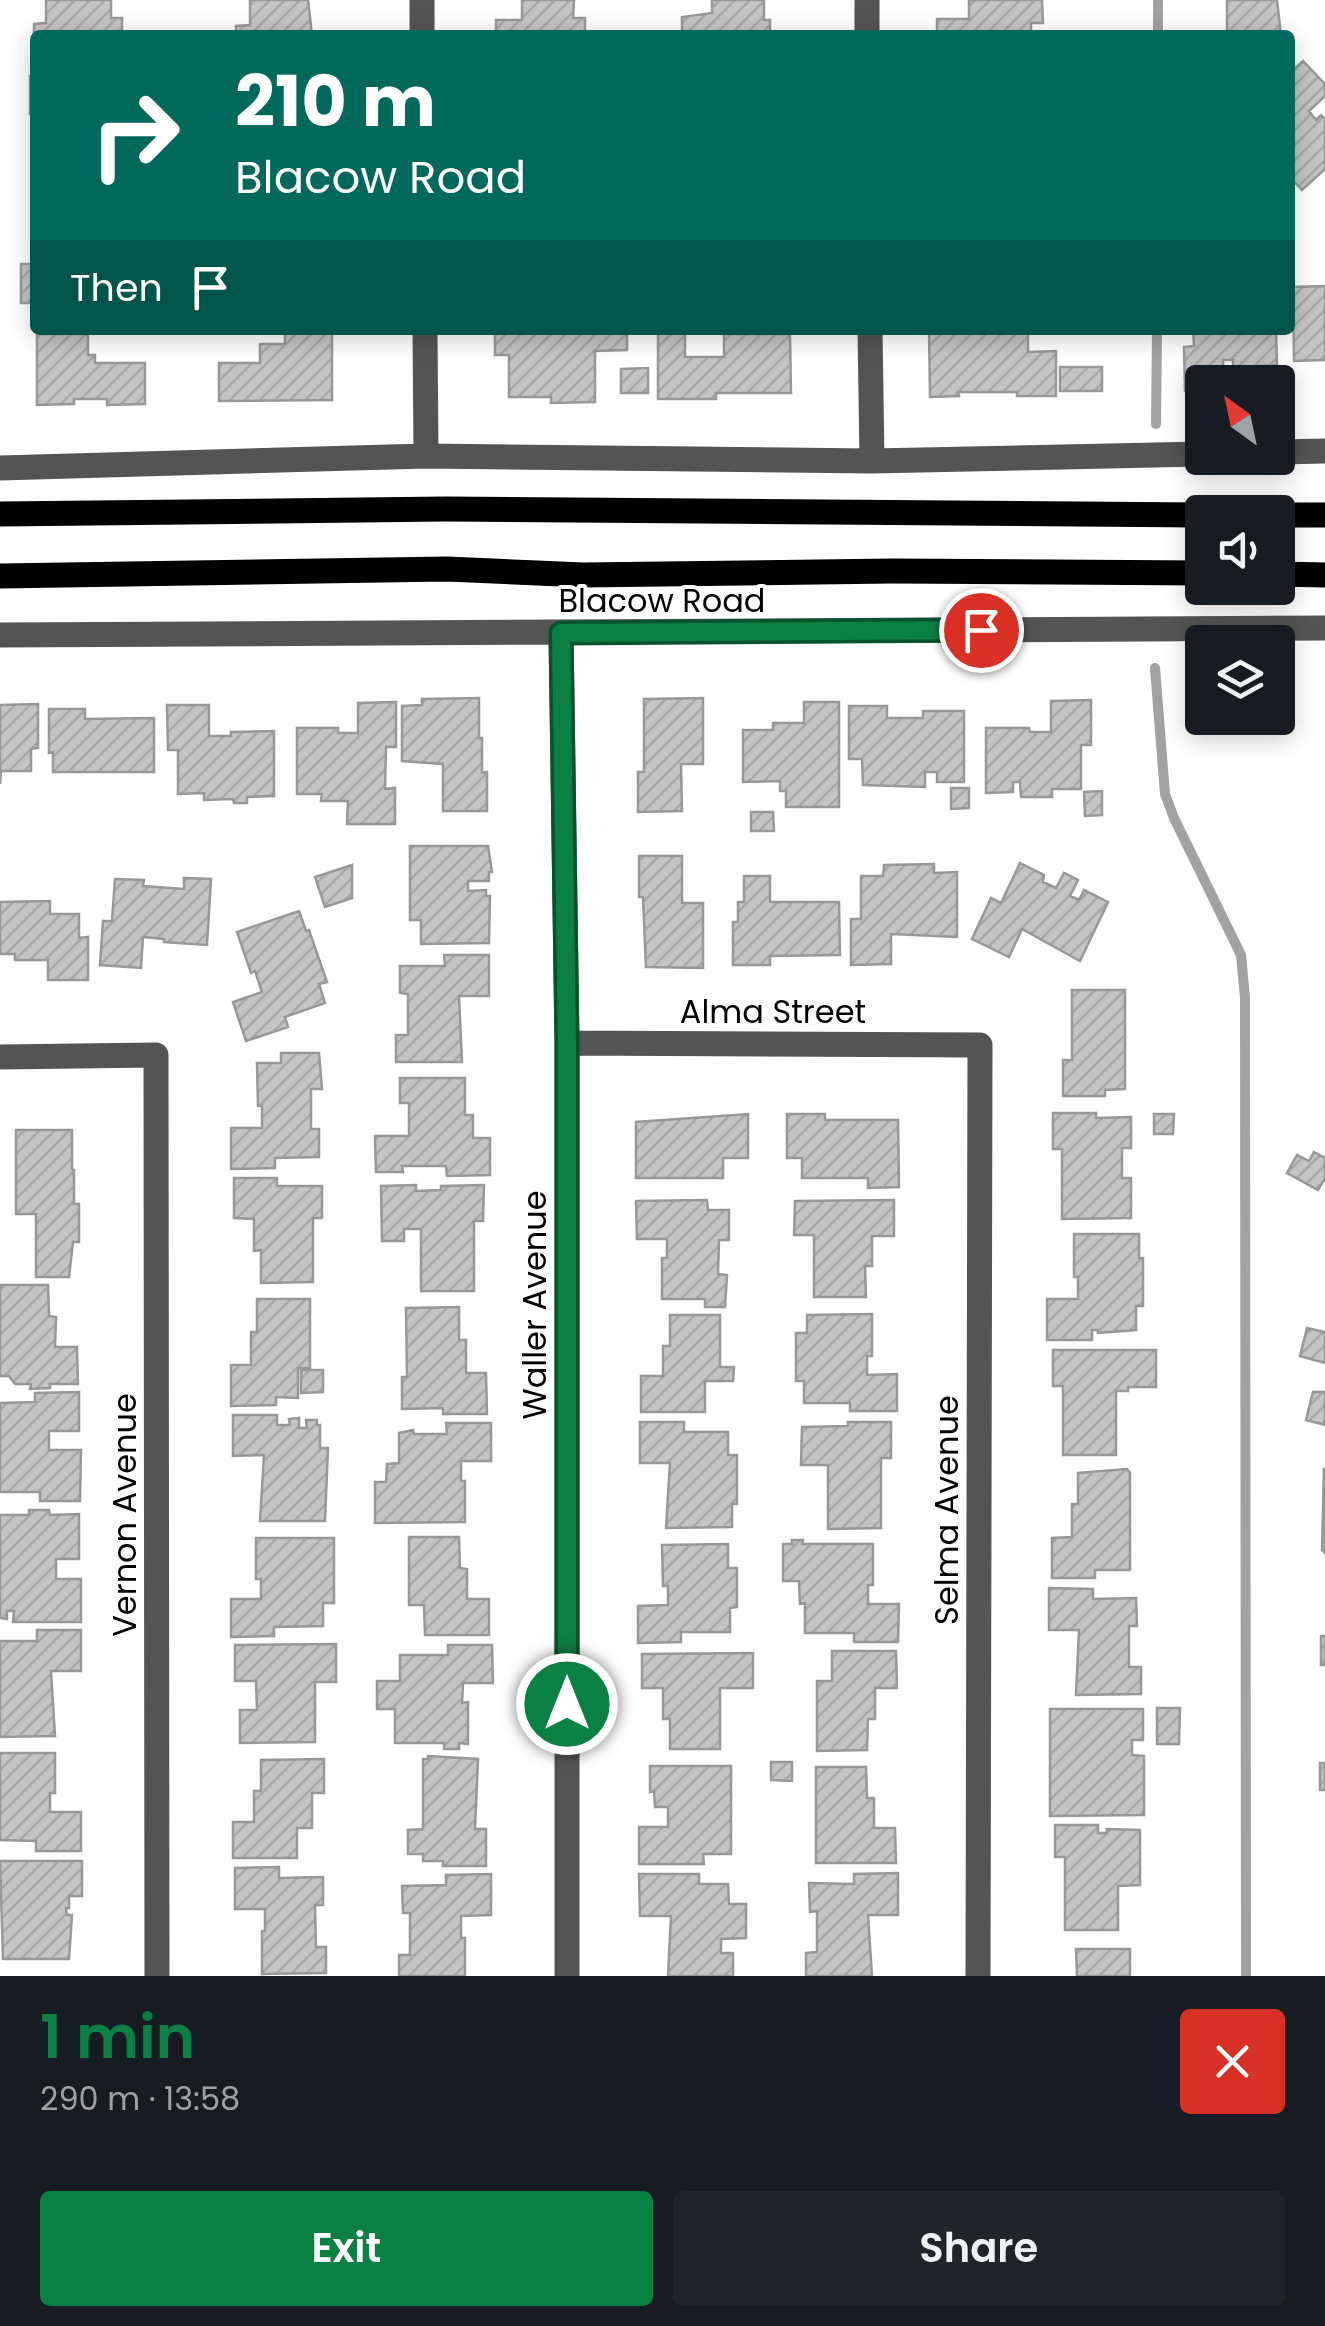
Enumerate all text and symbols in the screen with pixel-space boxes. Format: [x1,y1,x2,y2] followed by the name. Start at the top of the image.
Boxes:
[235,52,436,151] text: 210 m
[70,70,200,200] icon: right
[235,146,526,209] text: Blacow Road
[183,260,238,315] icon: arrive
[70,261,163,314] text: Then
[1185,365,1295,475] north arrow
[1185,365,1295,735] map controls
[1185,495,1295,605] button: sound
[558,578,766,623] street label: Blacow Road
[939,588,1024,673] pin
[954,603,1009,658] icon: arrive
[1185,625,1295,735] button: layers
[680,989,866,1034] street label: Alma Street
[512,1190,557,1420] street label: Waller Avenue
[102,1393,147,1637] street label: Vernon Avenue
[924,1395,969,1625] street label: Selma Avenue
[515,1652,619,1756] position arrow
[40,1995,195,2079] text: 1 min
[1180,2009,1285,2114] button: close
[40,2076,240,2121] text: 290 m · 13:58
[40,2191,653,2306] button: Exit
[673,2191,1285,2306] button: Share

